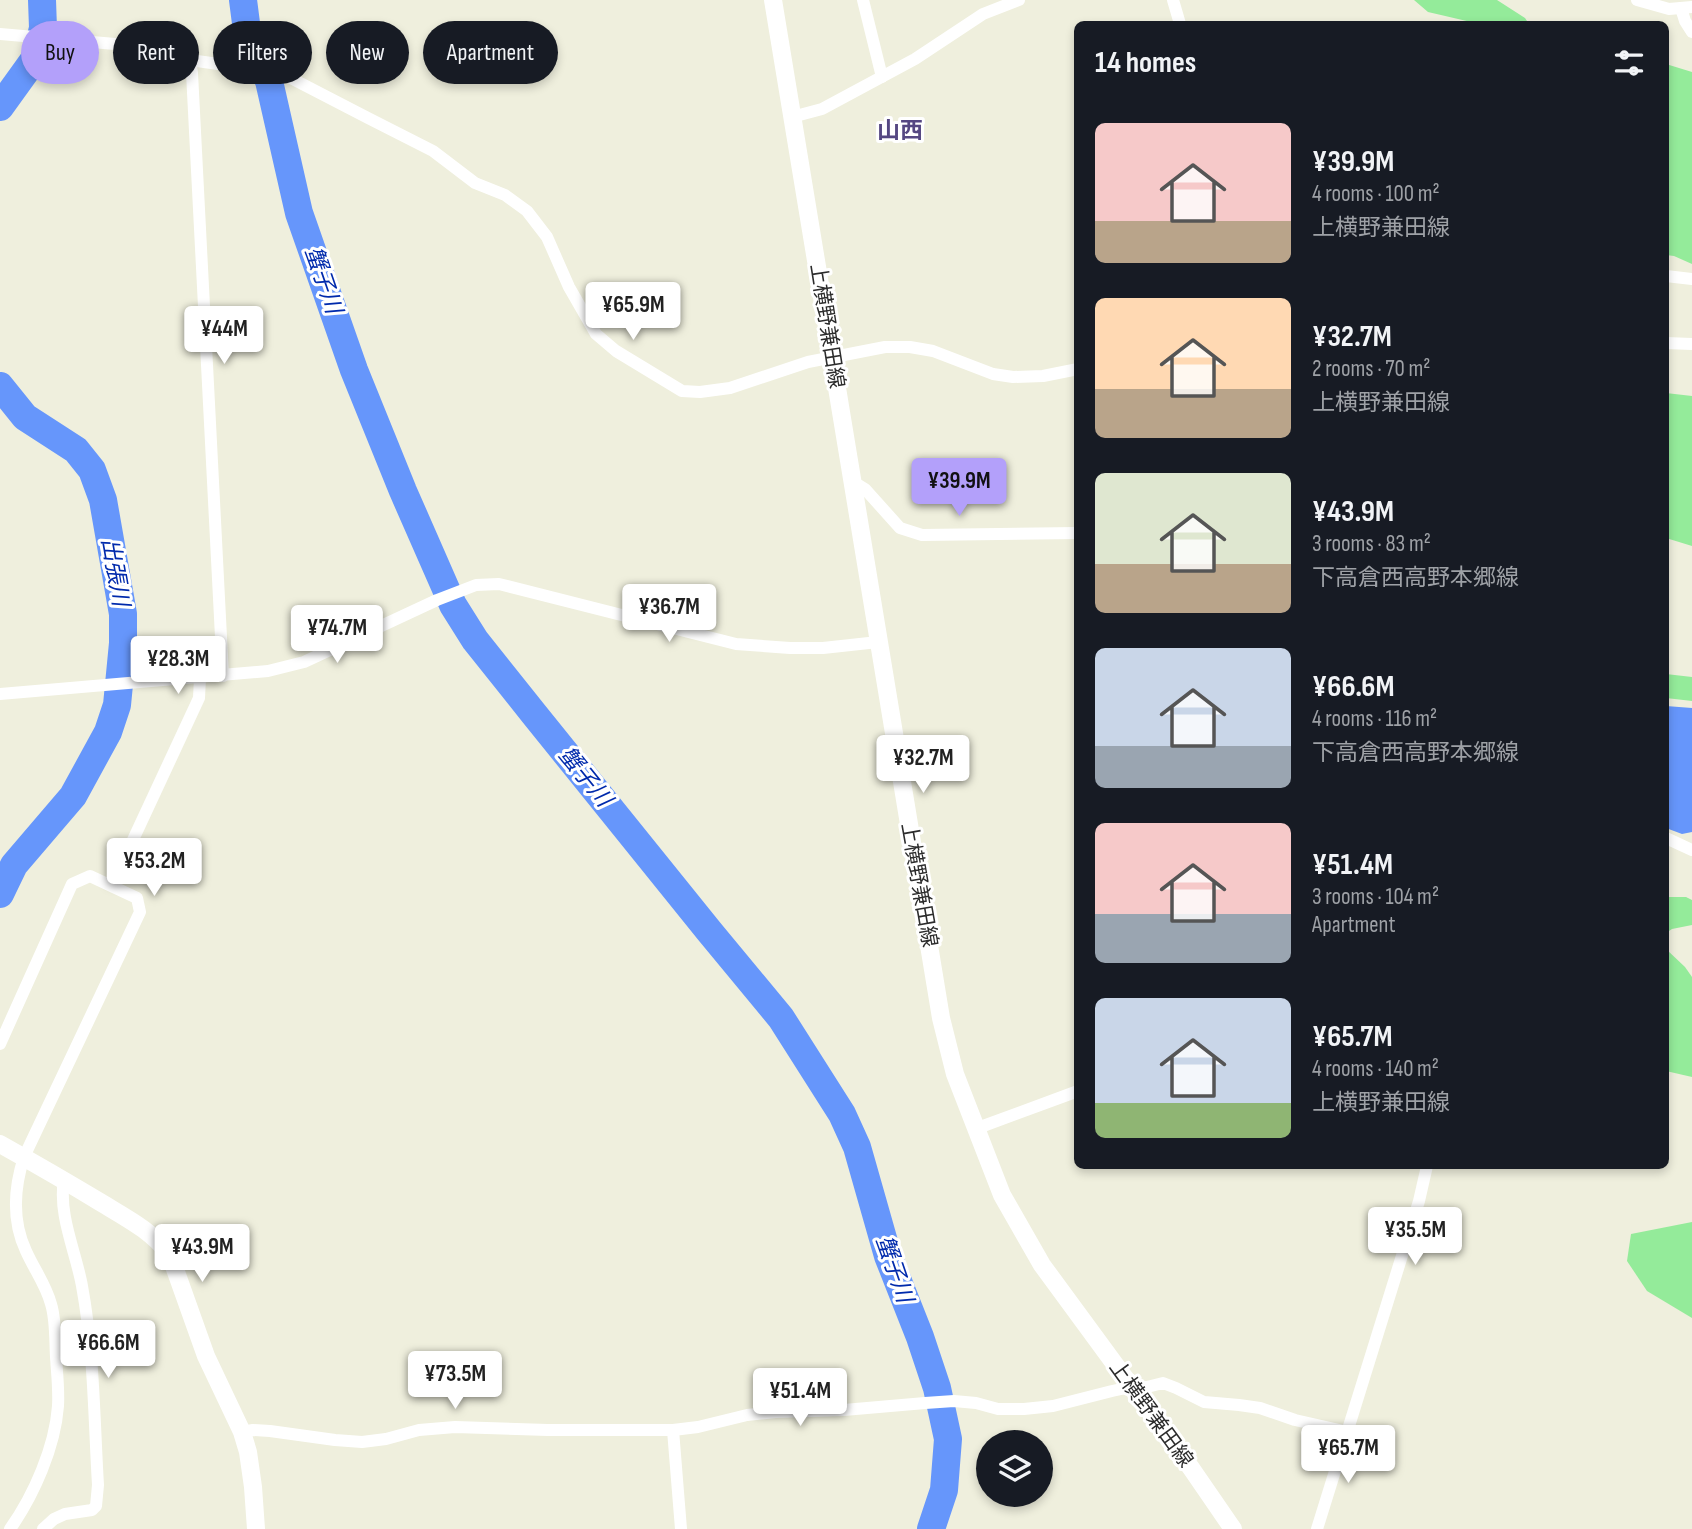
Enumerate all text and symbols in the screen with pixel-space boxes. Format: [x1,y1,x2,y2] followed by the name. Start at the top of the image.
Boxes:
[21,21,99,84] chip: Buy
[113,21,199,84] chip: Rent
[213,21,312,84] chip: Filters
[326,21,409,84] chip: New
[423,21,558,84] chip: Apartment
[1610,44,1648,82] icon: filters
[1095,45,1196,81] text: 14 homes
[877,117,923,145] district label: 山西
[1312,144,1394,180] text: ¥39.9M
[1151,151,1235,235] icon: home
[1312,180,1440,208] text: 4 rooms · 100 m²
[1312,214,1450,242] text: 上横野兼田線
[299,243,348,320] water label: 蟹子川
[805,262,849,390] street label: 上横野兼田線
[576,282,690,342] pin: ¥65.9M
[601,291,665,319] text: ¥65.9M
[183,306,265,366] pin: ¥44M
[200,315,248,343] text: ¥44M
[1312,319,1392,355] text: ¥32.7M
[1151,326,1235,410] icon: home
[1312,355,1430,383] text: 2 rooms · 70 m²
[1312,389,1450,417] text: 上横野兼田線
[902,458,1016,518] pin: ¥39.9M
[927,467,991,495] text: ¥39.9M
[1312,494,1394,530] text: ¥43.9M
[1151,501,1235,585] icon: home
[1312,530,1431,558] text: 3 rooms · 83 m²
[95,536,135,611] water label: 出張川
[1312,564,1519,592] text: 下高倉西高野本郷線
[612,584,726,644] pin: ¥36.7M
[638,593,700,621] text: ¥36.7M
[280,606,394,665] pin: ¥74.7M
[307,614,367,642] text: ¥74.7M
[121,636,235,696] pin: ¥28.3M
[147,645,209,673] text: ¥28.3M
[1312,669,1394,705] text: ¥66.6M
[1151,676,1235,760] icon: home
[1312,705,1437,733] text: 4 rooms · 116 m²
[866,736,980,795] pin: ¥32.7M
[1312,739,1519,767] text: 下高倉西高野本郷線
[552,741,619,815] water label: 蟹子川
[892,744,954,772] text: ¥32.7M
[896,821,942,949] street label: 上横野兼田線
[97,838,211,898] pin: ¥53.2M
[123,847,185,875] text: ¥53.2M
[1312,847,1393,883] text: ¥51.4M
[1151,851,1235,935] icon: home
[1312,883,1439,911] text: 3 rooms · 104 m²
[1312,911,1396,939] text: Apartment
[1312,1019,1392,1055] text: ¥65.7M
[1151,1026,1235,1110] icon: home
[1312,1055,1439,1083] text: 4 rooms · 140 m²
[1312,1089,1450,1117] text: 上横野兼田線
[1358,1208,1472,1267] pin: ¥35.5M
[1384,1216,1446,1244] text: ¥35.5M
[145,1224,259,1284] pin: ¥43.9M
[870,1232,919,1309] water label: 蟹子川
[171,1233,233,1261] text: ¥43.9M
[51,1320,165,1380] pin: ¥66.6M
[76,1329,140,1357] text: ¥66.6M
[398,1352,512,1411] pin: ¥73.5M
[1104,1356,1198,1472] street label: 上横野兼田線
[424,1360,486,1388] text: ¥73.5M
[743,1368,857,1428] pin: ¥51.4M
[769,1377,831,1405] text: ¥51.4M
[1291,1426,1405,1485] pin: ¥65.7M
[976,1430,1053,1507] map controls
[976,1430,1053,1507] button: layers
[1317,1434,1379,1462] text: ¥65.7M

